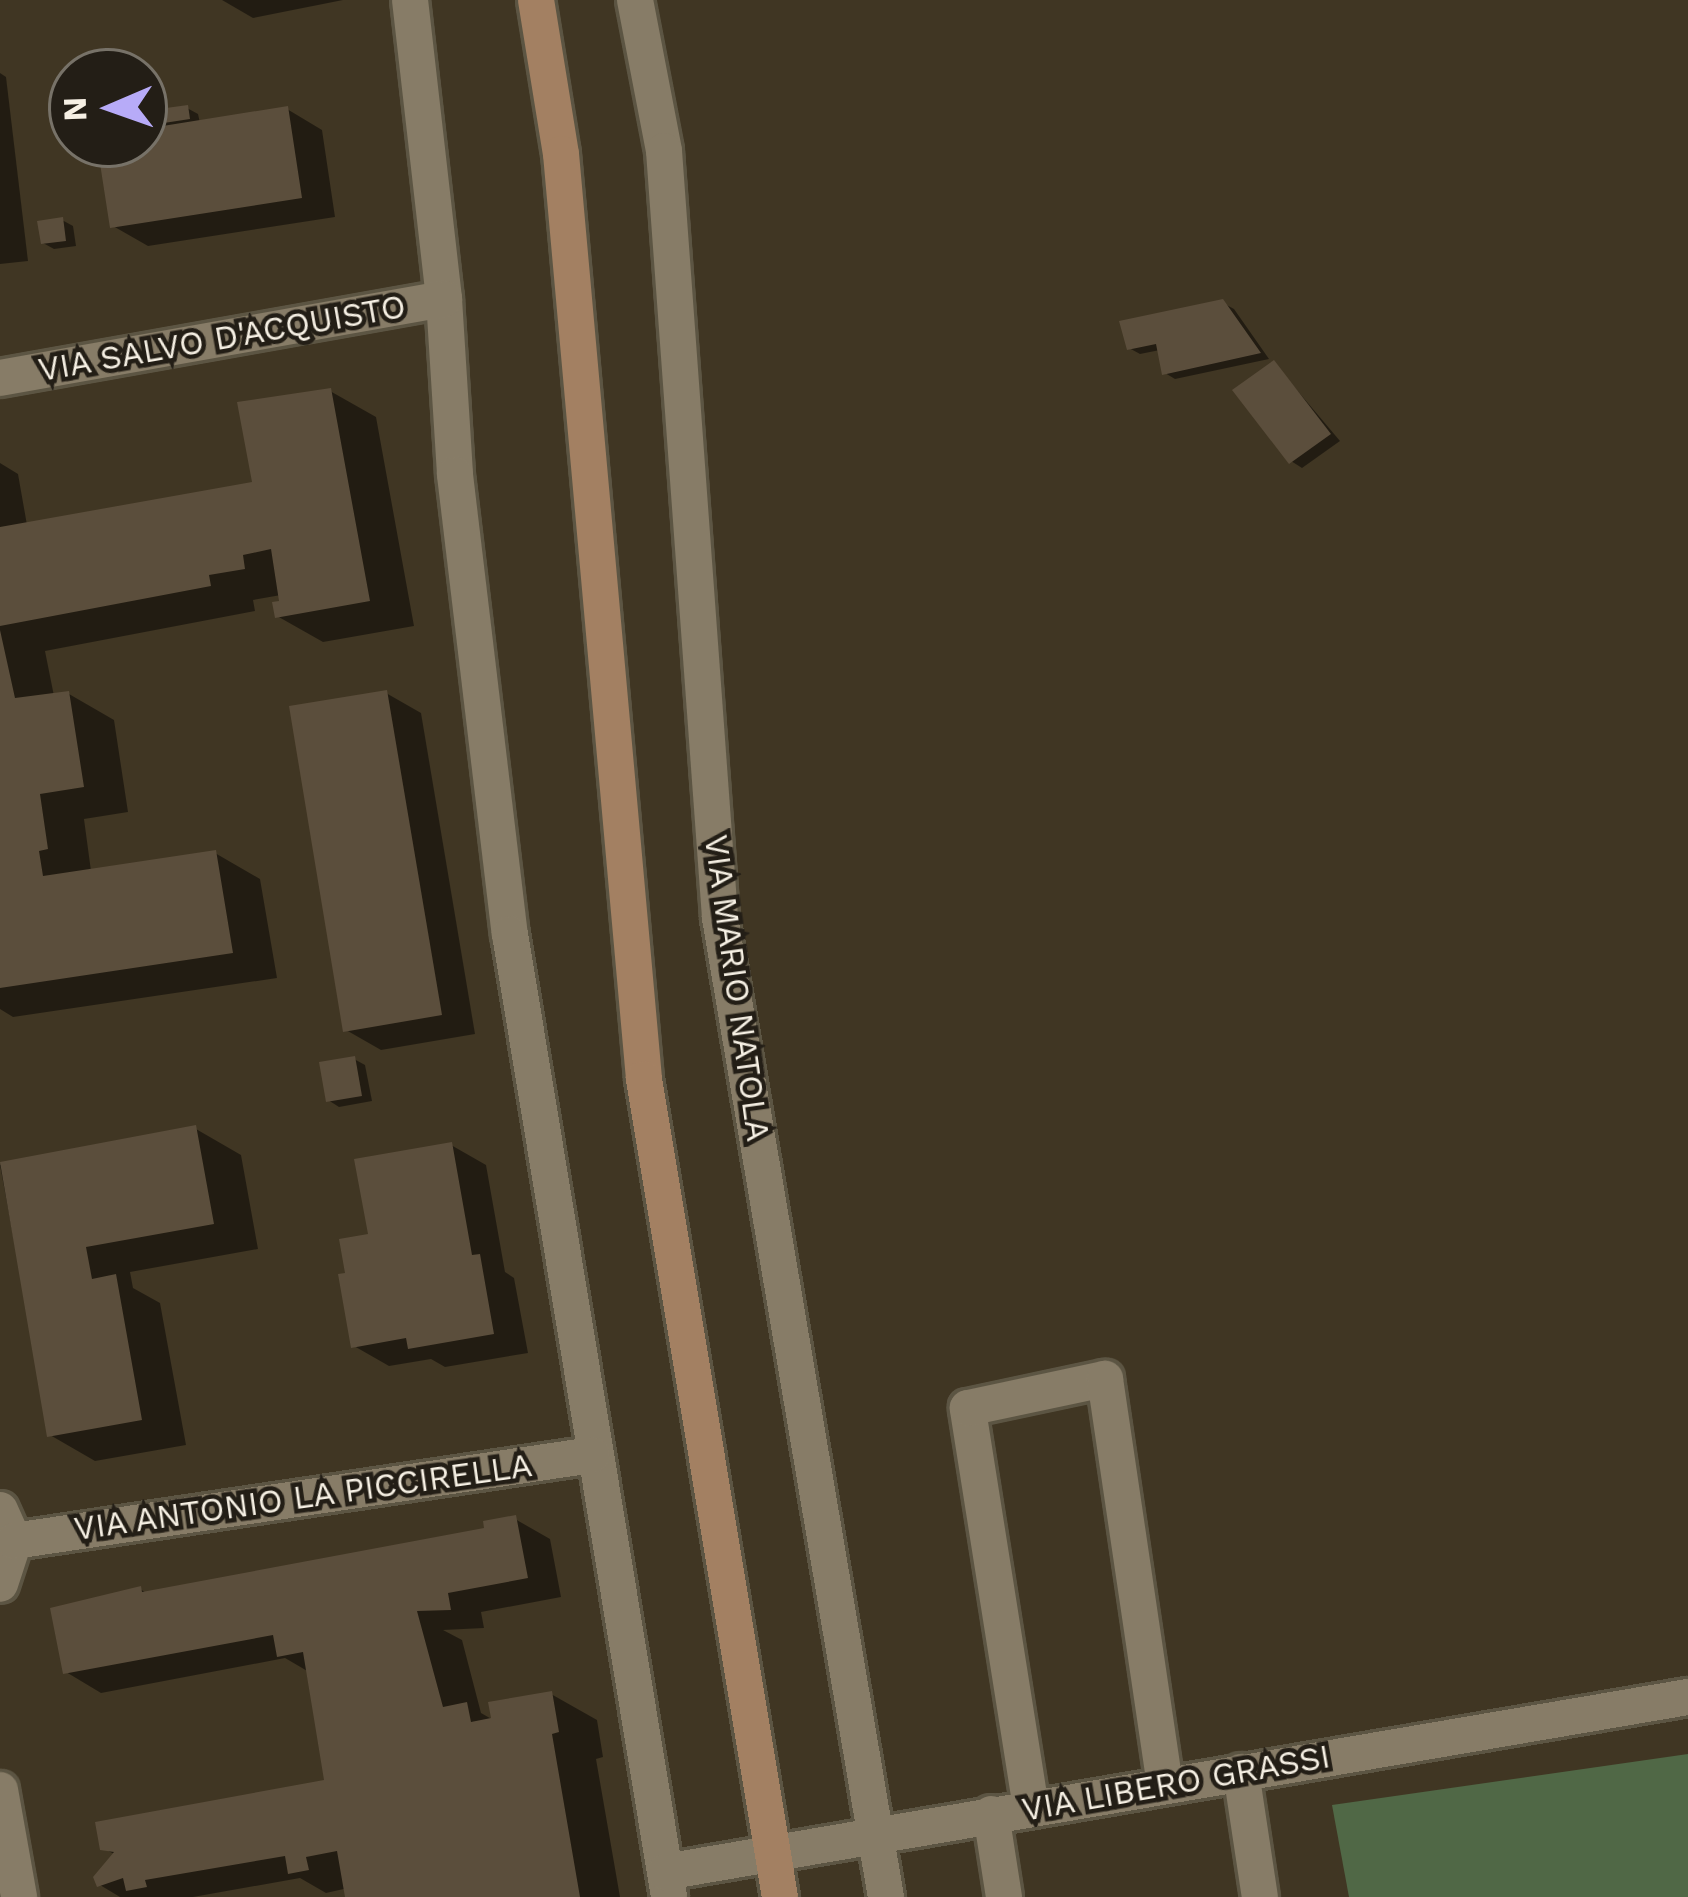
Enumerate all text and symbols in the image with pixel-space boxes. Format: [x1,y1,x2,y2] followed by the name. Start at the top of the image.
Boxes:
[48,48,168,168] north arrow
[55,96,94,122] text: N
[35,286,409,390] street label: VIA SALVO D'ACQUISTO
[696,832,778,1144] street label: VIA MARIO NATOLA
[70,1445,536,1549] street label: VIA ANTONIO LA PICCIRELLA
[1018,1736,1334,1830] street label: VIA LIBERO GRASSI

